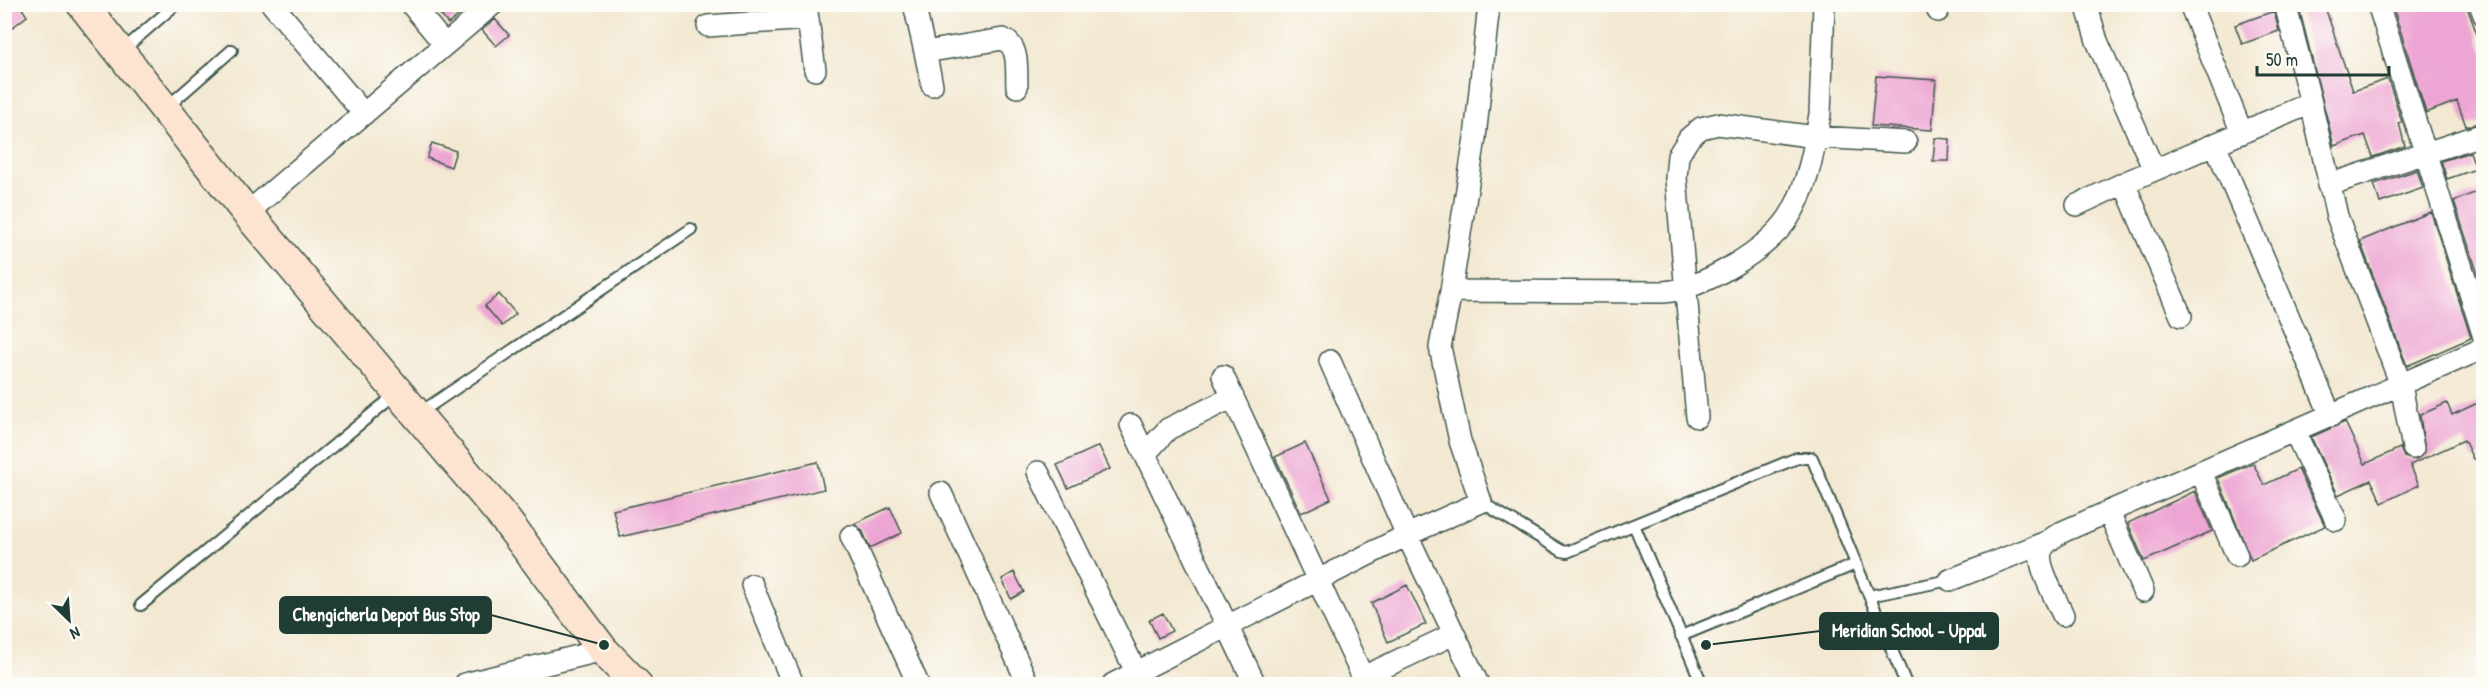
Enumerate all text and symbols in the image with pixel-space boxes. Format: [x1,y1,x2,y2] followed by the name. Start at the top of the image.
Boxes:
[2257,39,2389,77] scale bar
[2266,47,2298,72] text: 50 m
[39,590,99,650] north arrow
[280,597,491,633] callout: Chengicherla Depot Bus Stop
[292,602,480,628] text: Chengicherla Depot Bus Stop
[1820,613,1998,649] callout: Meridian School - Uppal
[1832,618,1987,644] text: Meridian School - Uppal
[66,622,84,646] text: N

